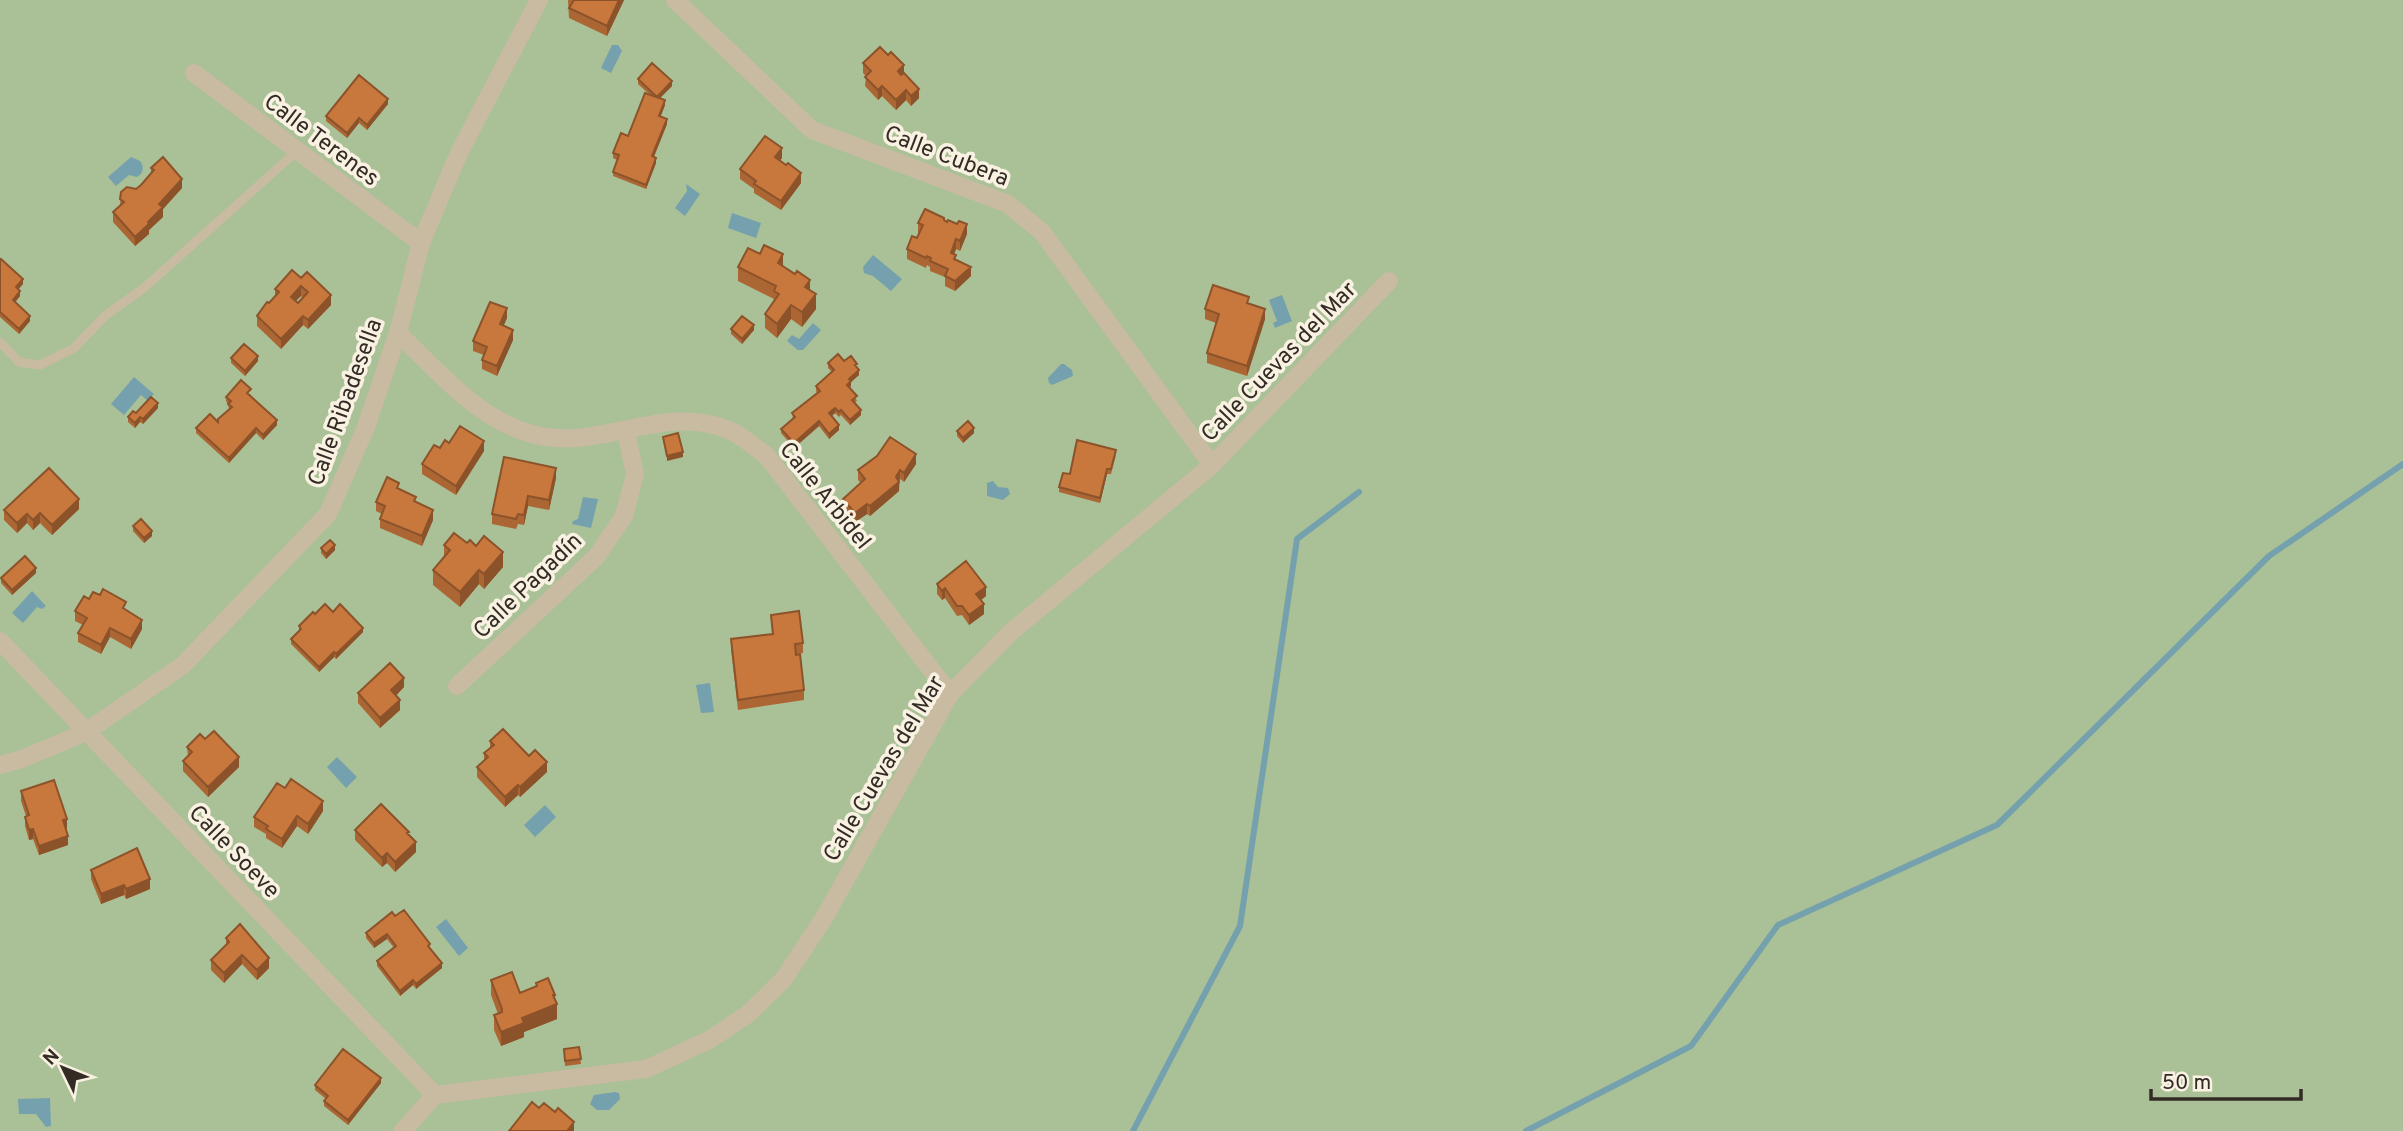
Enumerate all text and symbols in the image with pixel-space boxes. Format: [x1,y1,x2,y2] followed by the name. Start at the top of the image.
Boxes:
[257,88,384,194] street label: Calle Terenes
[880,120,1013,194] street label: Calle Cubera
[1196,276,1364,449] street label: Calle Cuevas del Mar
[303,315,390,490] street label: Calle Ribadesella
[772,437,876,556] street label: Calle Arbidel
[468,528,589,646] street label: Calle Pagadín
[818,671,952,868] street label: Calle Cuevas del Mar
[181,800,285,906] street label: Calle Soeve
[28,1033,98,1103] north arrow
[39,1045,65,1071] text: N
[2151,1058,2302,1102] scale bar
[2162,1070,2211,1097] text: 50 m

